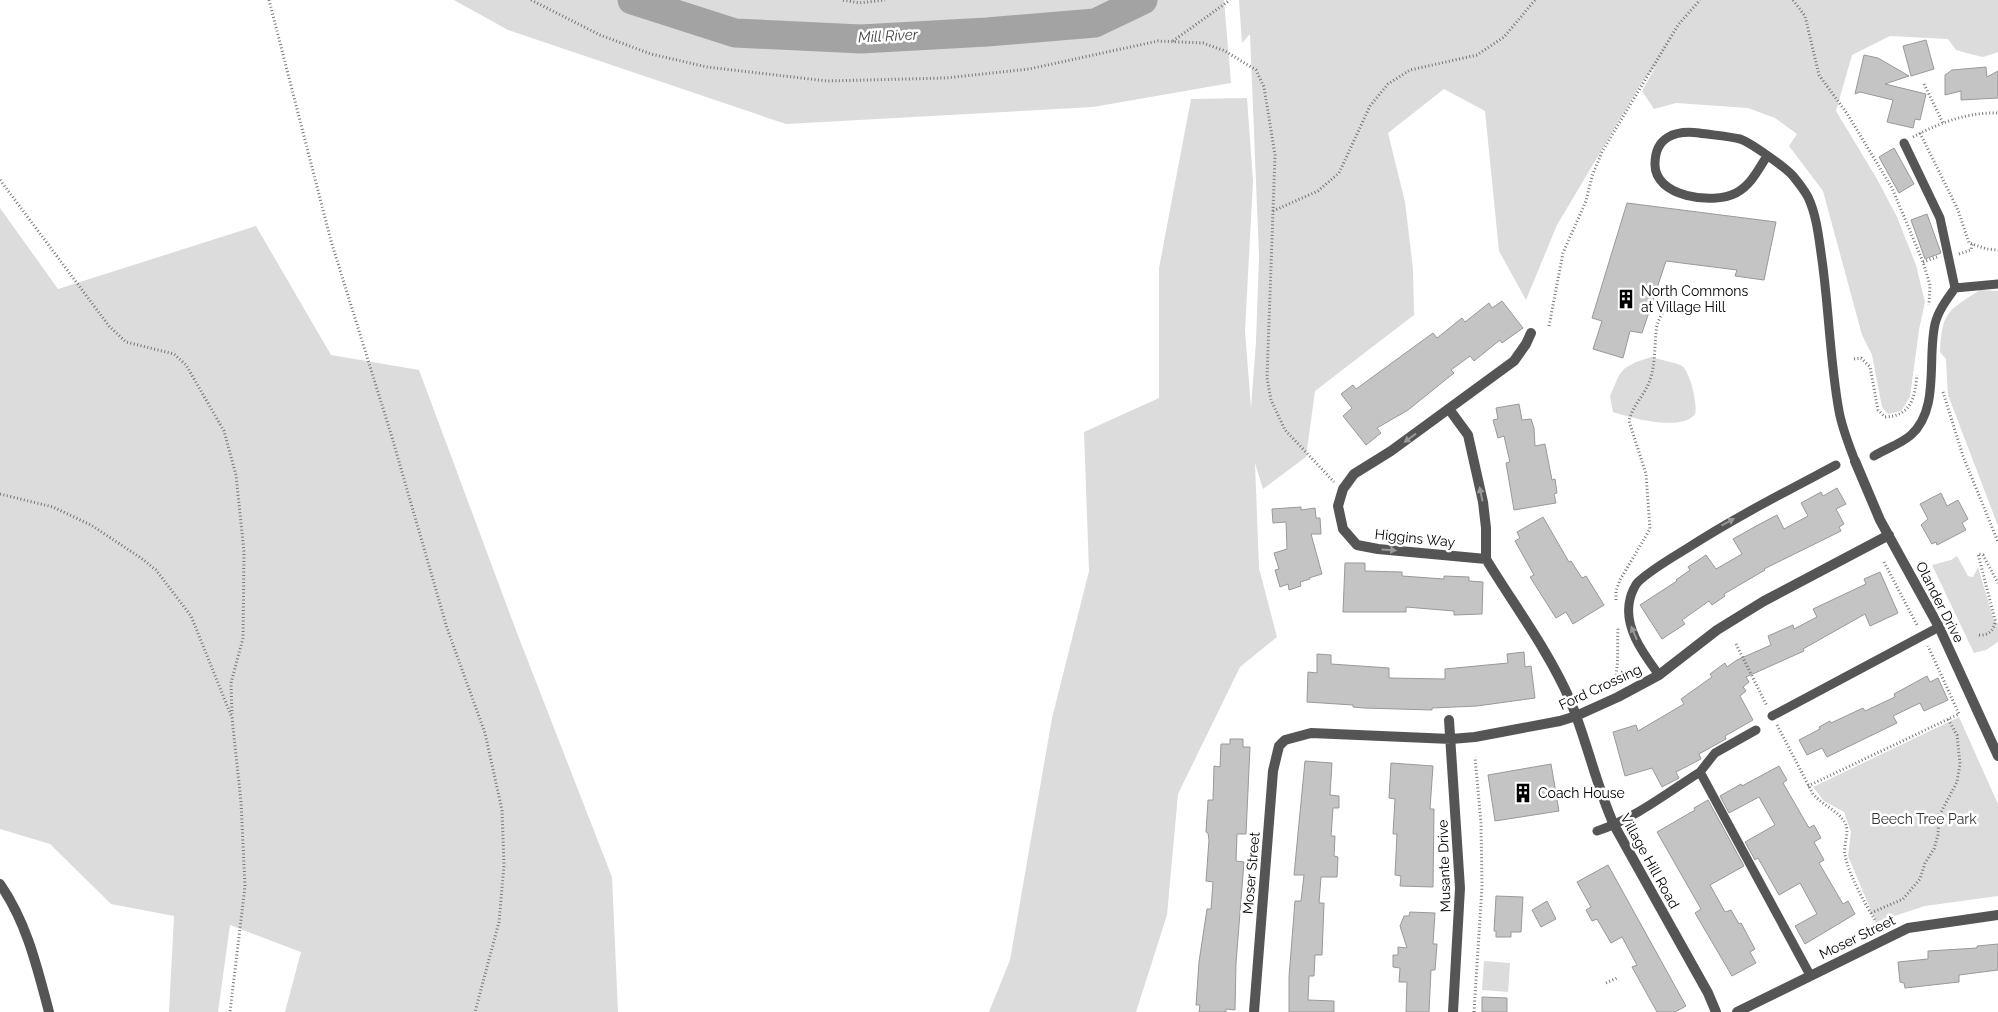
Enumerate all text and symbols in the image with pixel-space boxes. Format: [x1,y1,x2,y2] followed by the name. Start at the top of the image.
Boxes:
[858,25,919,47] water label: Mill River
[1641,283,1749,315] place label: North Commons at Village Hill
[1615,288,1637,310] building icon: North Commons at Village Hill
[1403,433,1417,443] one-way arrow
[1477,487,1485,502] one-way arrow
[1721,518,1736,526] one-way arrow
[1374,526,1456,550] street label: Higgins Way
[1381,546,1397,554] one-way arrow
[1913,559,1967,645] street label: Olander Drive
[1630,626,1638,640] one-way arrow
[1556,661,1644,713] street label: Ford Crossing
[1512,782,1534,804] building icon: Coach House
[1538,785,1625,801] place label: Coach House
[1617,811,1683,911] street label: Village Hill Road
[1871,811,1977,827] park label: Beech Tree Park
[1434,819,1454,913] street label: Musante Drive
[1239,831,1263,915] street label: Moser Street
[1816,912,1898,962] street label: Moser Street

